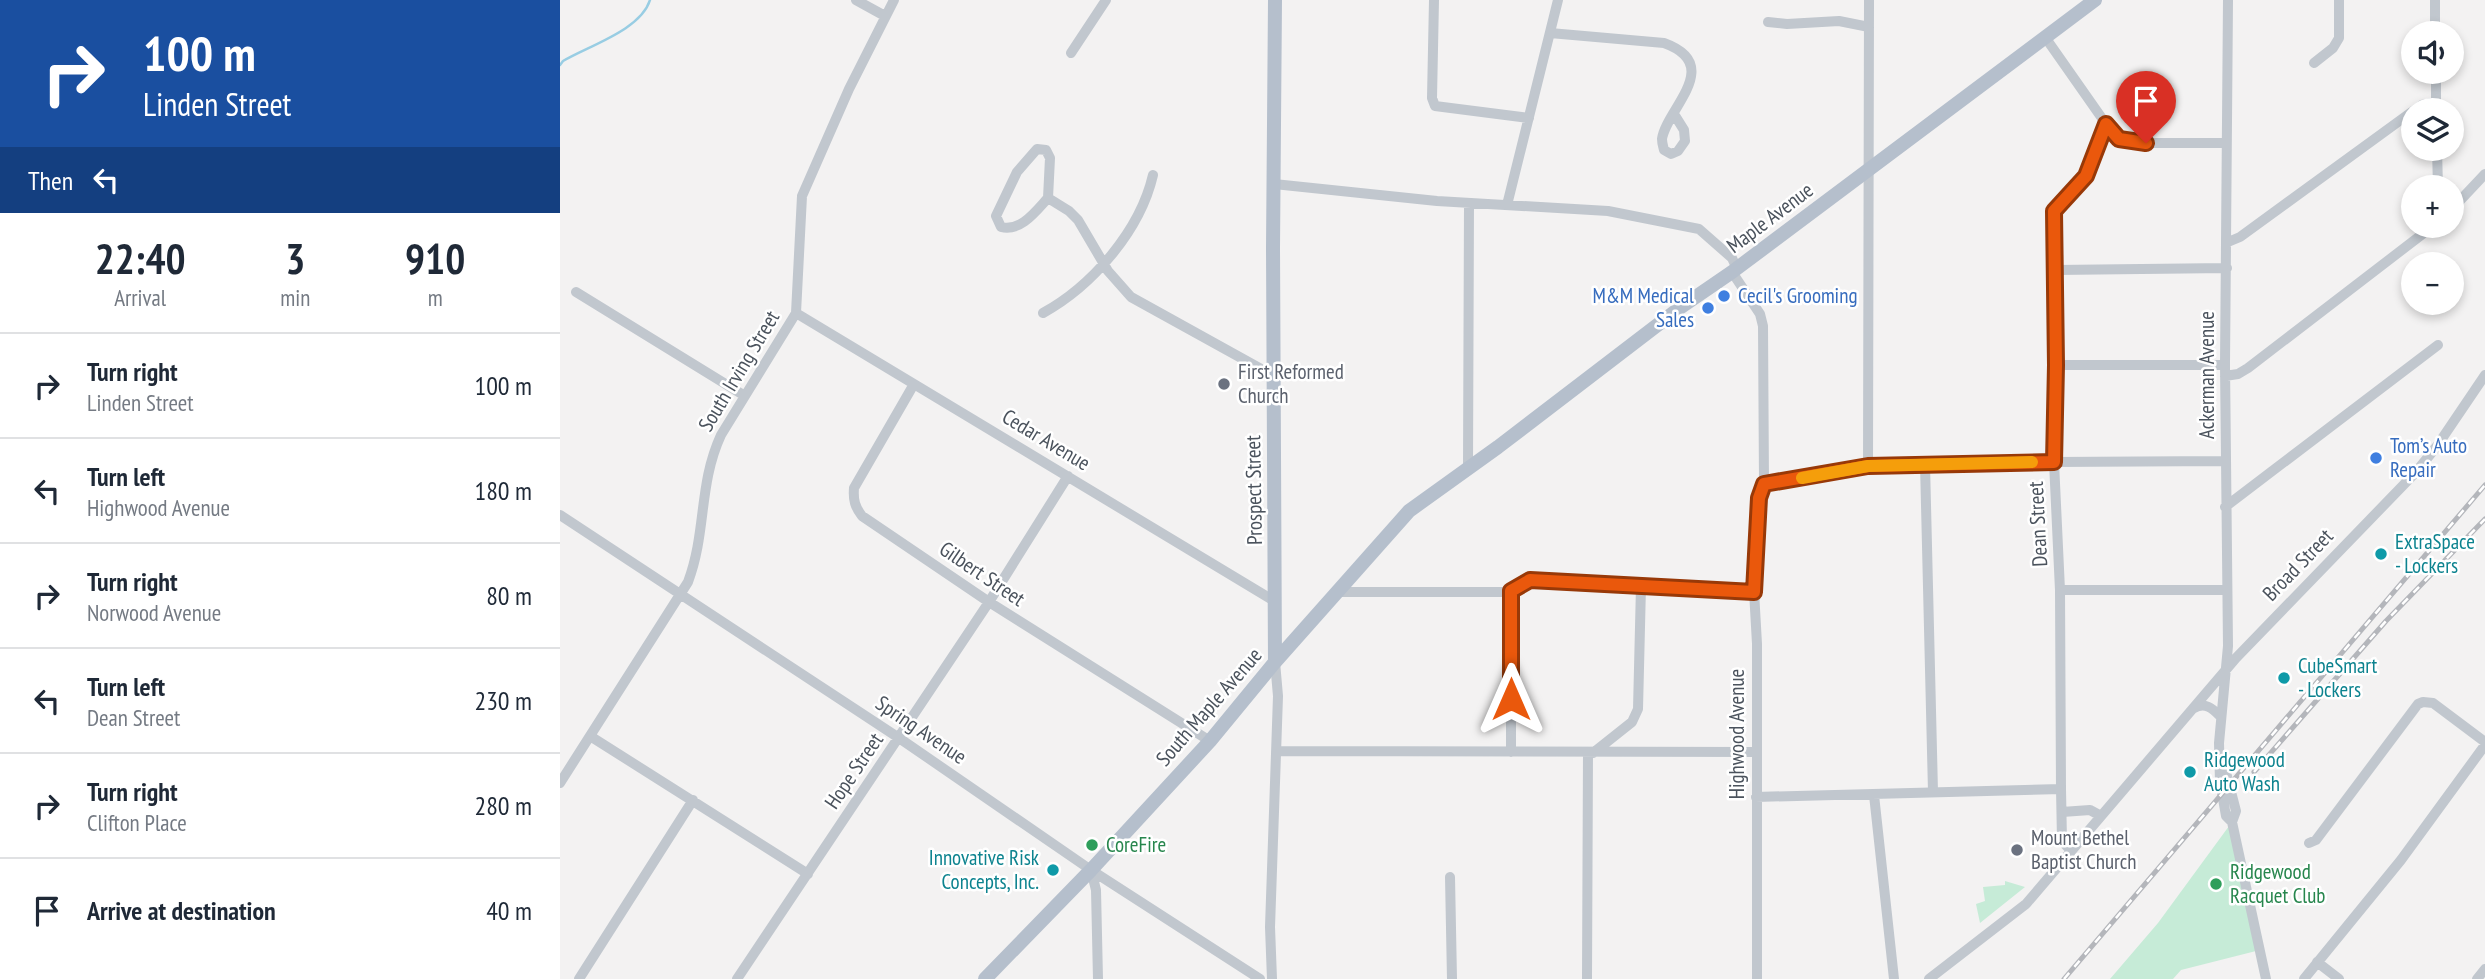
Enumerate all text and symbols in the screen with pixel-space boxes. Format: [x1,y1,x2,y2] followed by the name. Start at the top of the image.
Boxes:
[143,21,256,85] text: 100 m
[2401,21,2464,315] map controls
[2401,21,2464,84] button: sound
[28,28,119,119] icon: right
[2116,71,2176,143] pin
[2127,82,2165,120] icon: arrive
[143,83,291,125] text: Linden Street
[2401,98,2464,161] button: layers
[87,161,125,199] icon: left
[28,164,73,197] text: Then
[2401,175,2464,238] button: +
[1721,176,1818,259] street label: Maple Avenue
[95,231,186,286] text: 22:40
[285,231,305,286] text: 3
[405,231,465,286] text: 910
[2401,252,2464,315] button: −
[1593,282,1694,333] place label: M&M Medical Sales
[1738,282,1857,309] place label: Cecil's Grooming
[114,283,166,312] text: Arrival
[280,283,310,312] text: min
[428,283,443,312] text: m
[1716,288,1732,304] marker: Cecil's Grooming
[1700,300,1716,316] marker: M&M Medical Sales
[692,305,785,436] street label: South Irving Street
[2193,311,2220,439] street label: Ackerman Avenue
[87,355,178,388] text: Turn right
[1238,358,1344,409] place label: First Reformed Church
[28,367,66,405] icon: right
[474,369,532,402] text: 100 m
[1216,376,1232,392] marker: First Reformed Church
[87,388,194,417] text: Linden Street
[997,403,1095,476] street label: Cedar Avenue
[2390,432,2467,483] place label: Tom’s Auto Repair
[1239,435,1268,545] street label: Prospect Street
[2368,450,2384,466] marker: Tom’s Auto Repair
[87,460,165,493] text: Turn left
[28,472,66,510] icon: left
[474,474,532,507] text: 180 m
[2022,481,2053,567] street label: Dean Street
[87,493,230,522] text: Highwood Avenue
[2257,523,2339,606] street label: Broad Street
[2395,528,2475,579] place label: ExtraSpace - Lockers
[934,535,1030,612] street label: Gilbert Street
[2373,546,2389,562] marker: ExtraSpace - Lockers
[87,565,178,598] text: Turn right
[28,577,66,615] icon: right
[486,579,532,612] text: 80 m
[87,598,221,627] text: Norwood Avenue
[1150,642,1267,771] street label: South Maple Avenue
[2298,652,2378,703] place label: CubeSmart - Lockers
[1474,662,1548,736] position arrow
[1723,669,1750,799] street label: Highwood Avenue
[87,670,165,703] text: Turn left
[2276,670,2292,686] marker: CubeSmart - Lockers
[28,682,66,720] icon: left
[474,684,532,717] text: 230 m
[871,689,972,770] street label: Spring Avenue
[87,703,180,732] text: Dean Street
[818,727,889,814] street label: Hope Street
[2204,746,2285,797] place label: Ridgewood Auto Wash
[2182,764,2198,780] marker: Ridgewood Auto Wash
[87,775,178,808] text: Turn right
[28,787,66,825] icon: right
[474,789,532,822] text: 280 m
[87,808,187,837] text: Clifton Place
[2031,824,2137,875] place label: Mount Bethel Baptist Church
[1106,831,1166,858] place label: CoreFire
[1084,837,1100,853] marker: CoreFire
[2009,842,2025,858] marker: Mount Bethel Baptist Church
[929,844,1039,895] place label: Innovative Risk Concepts, Inc.
[2230,858,2325,909] place label: Ridgewood Racquet Club
[1045,862,1061,878] marker: Innovative Risk Concepts, Inc.
[2208,876,2224,892] marker: Ridgewood Racquet Club
[28,892,66,930] icon: arrive
[87,894,276,927] text: Arrive at destination
[486,894,532,927] text: 40 m

